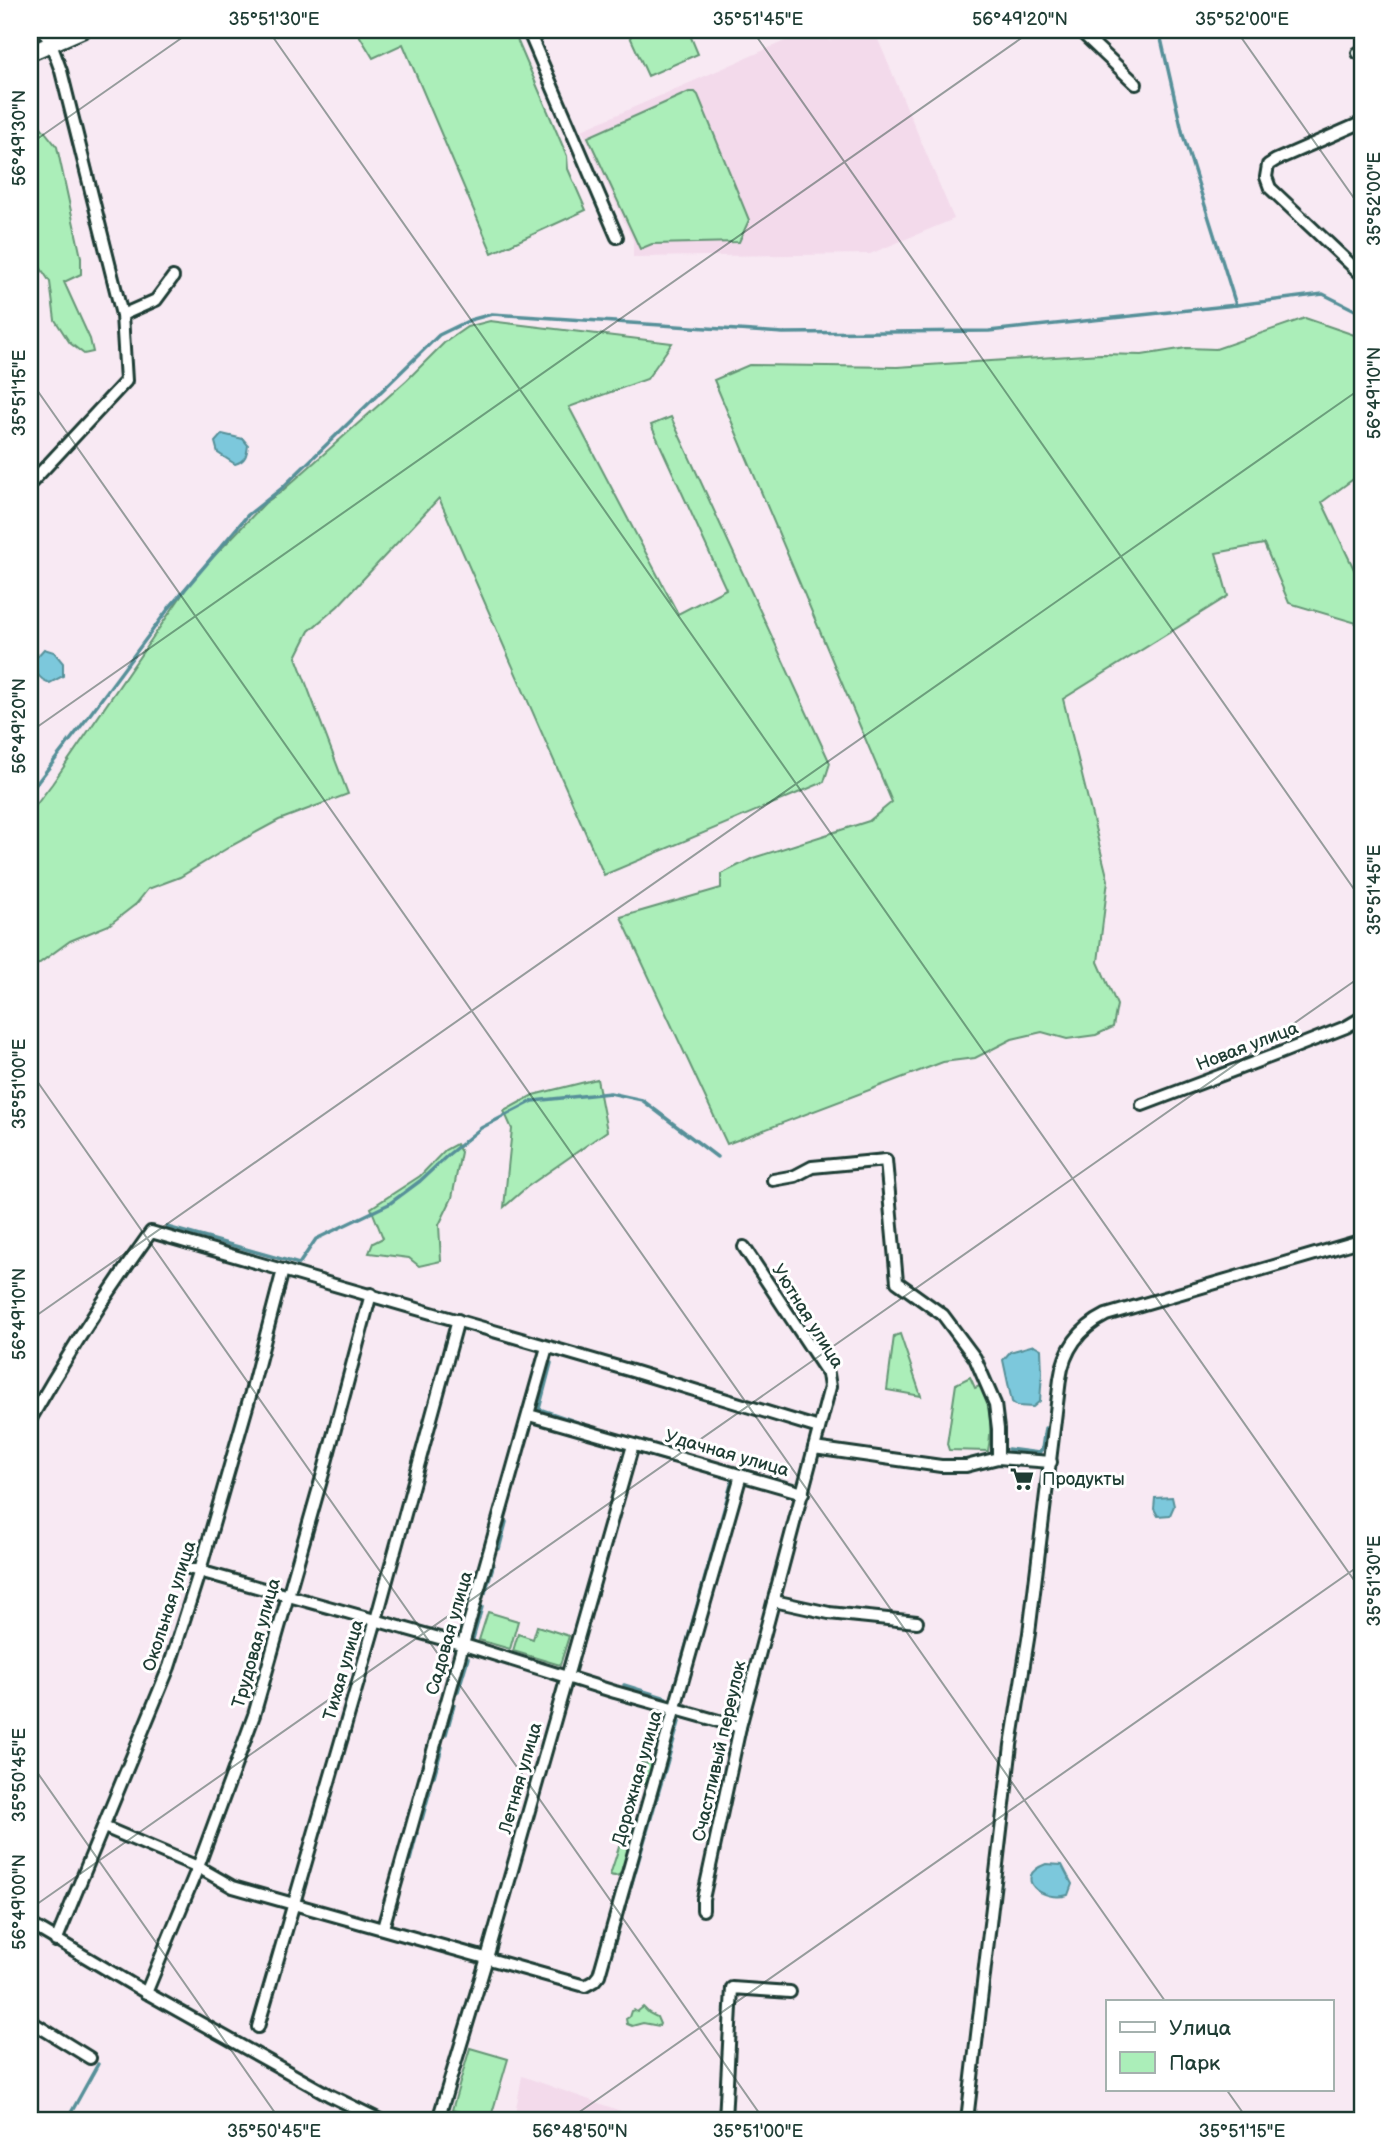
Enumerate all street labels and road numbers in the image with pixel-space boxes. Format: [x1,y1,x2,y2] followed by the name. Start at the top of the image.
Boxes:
[1193,1017,1301,1076] street label: Новая улица
[767,1260,848,1372] street label: Уютная улица
[662,1426,792,1481] street label: Удачная улица
[138,1538,201,1674] street label: Окольная улица
[422,1568,477,1697] street label: Садовая улица
[228,1576,285,1710] street label: Трудовая улица
[319,1617,368,1723] street label: Тихая улица
[688,1658,751,1844] street label: Счастливый переулок
[608,1708,667,1848] street label: Дорожная улица
[494,1720,546,1837] street label: Летняя улица

